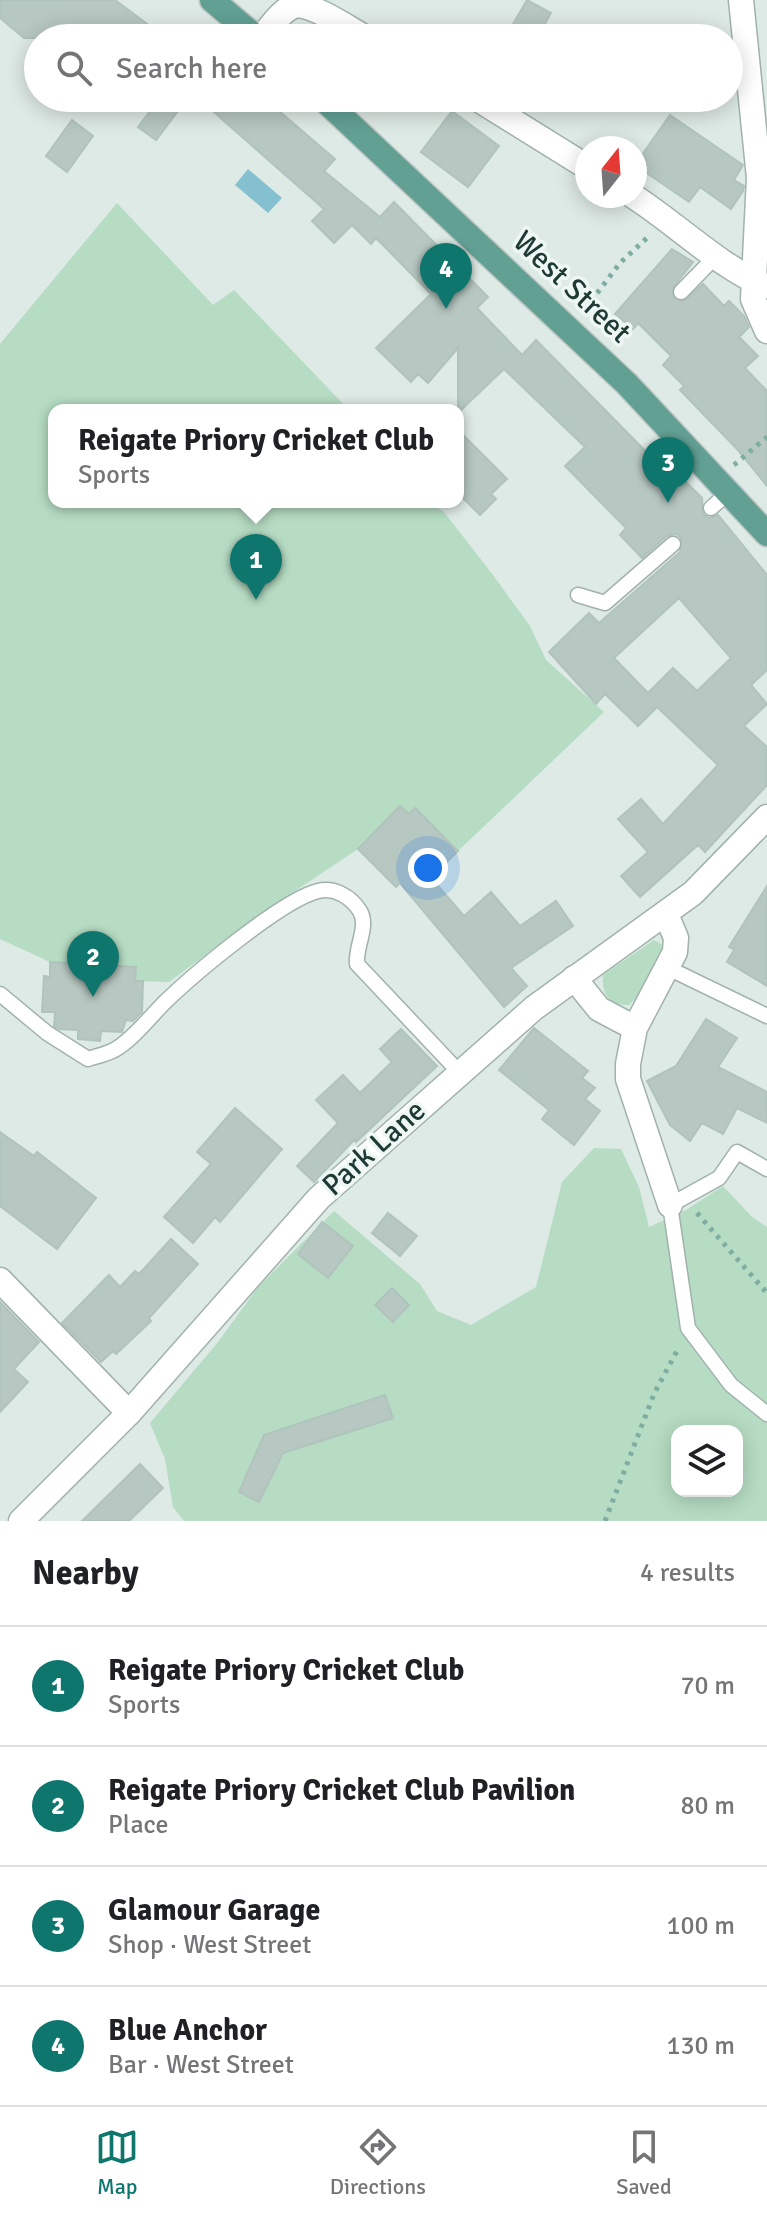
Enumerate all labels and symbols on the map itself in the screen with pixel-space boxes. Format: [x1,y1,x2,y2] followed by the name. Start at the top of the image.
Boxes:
[575,136,647,208] north arrow
[505,223,639,351] street label: West Street
[420,243,472,309] pin: 4
[642,437,694,503] pin: 3
[230,534,282,600] pin: 1
[408,848,448,888] your location
[67,931,119,997] pin: 2
[315,1092,433,1204] street label: Park Lane

